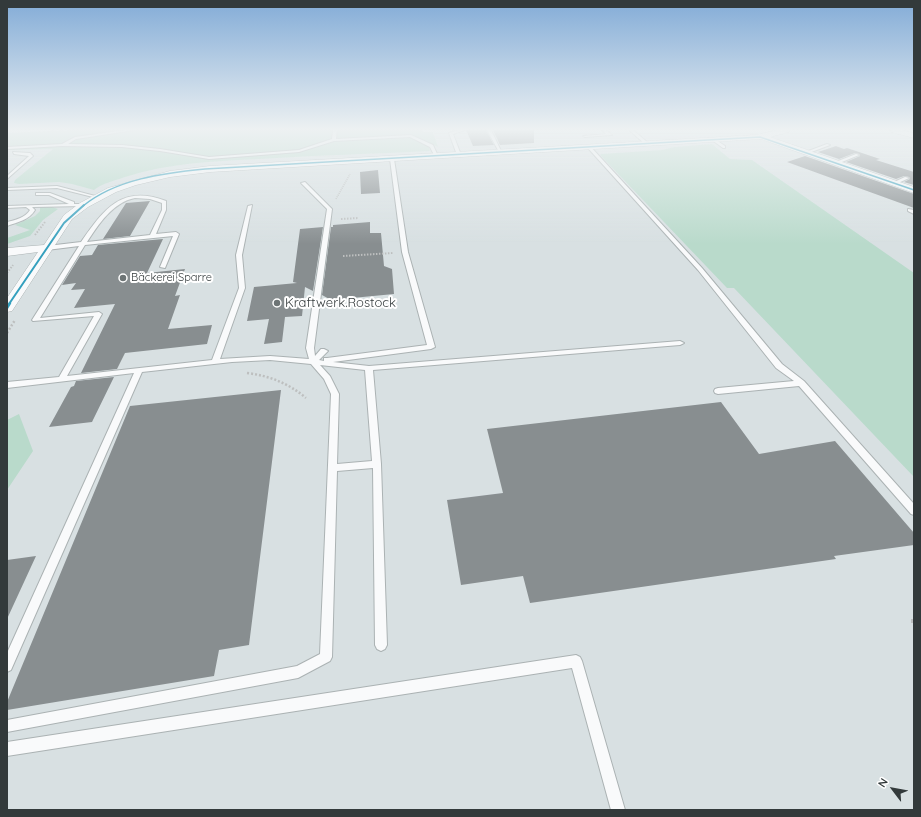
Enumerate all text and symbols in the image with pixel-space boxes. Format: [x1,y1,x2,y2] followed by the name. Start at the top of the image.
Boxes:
[131,271,212,285] place label: Bäckerei Sparre
[118,273,128,283] marker: Bäckerei Sparre
[285,295,396,311] place label: Kraftwerk.Rostock
[272,298,282,308] marker: Kraftwerk.Rostock
[873,769,913,809] north arrow
[875,775,891,790] text: N

